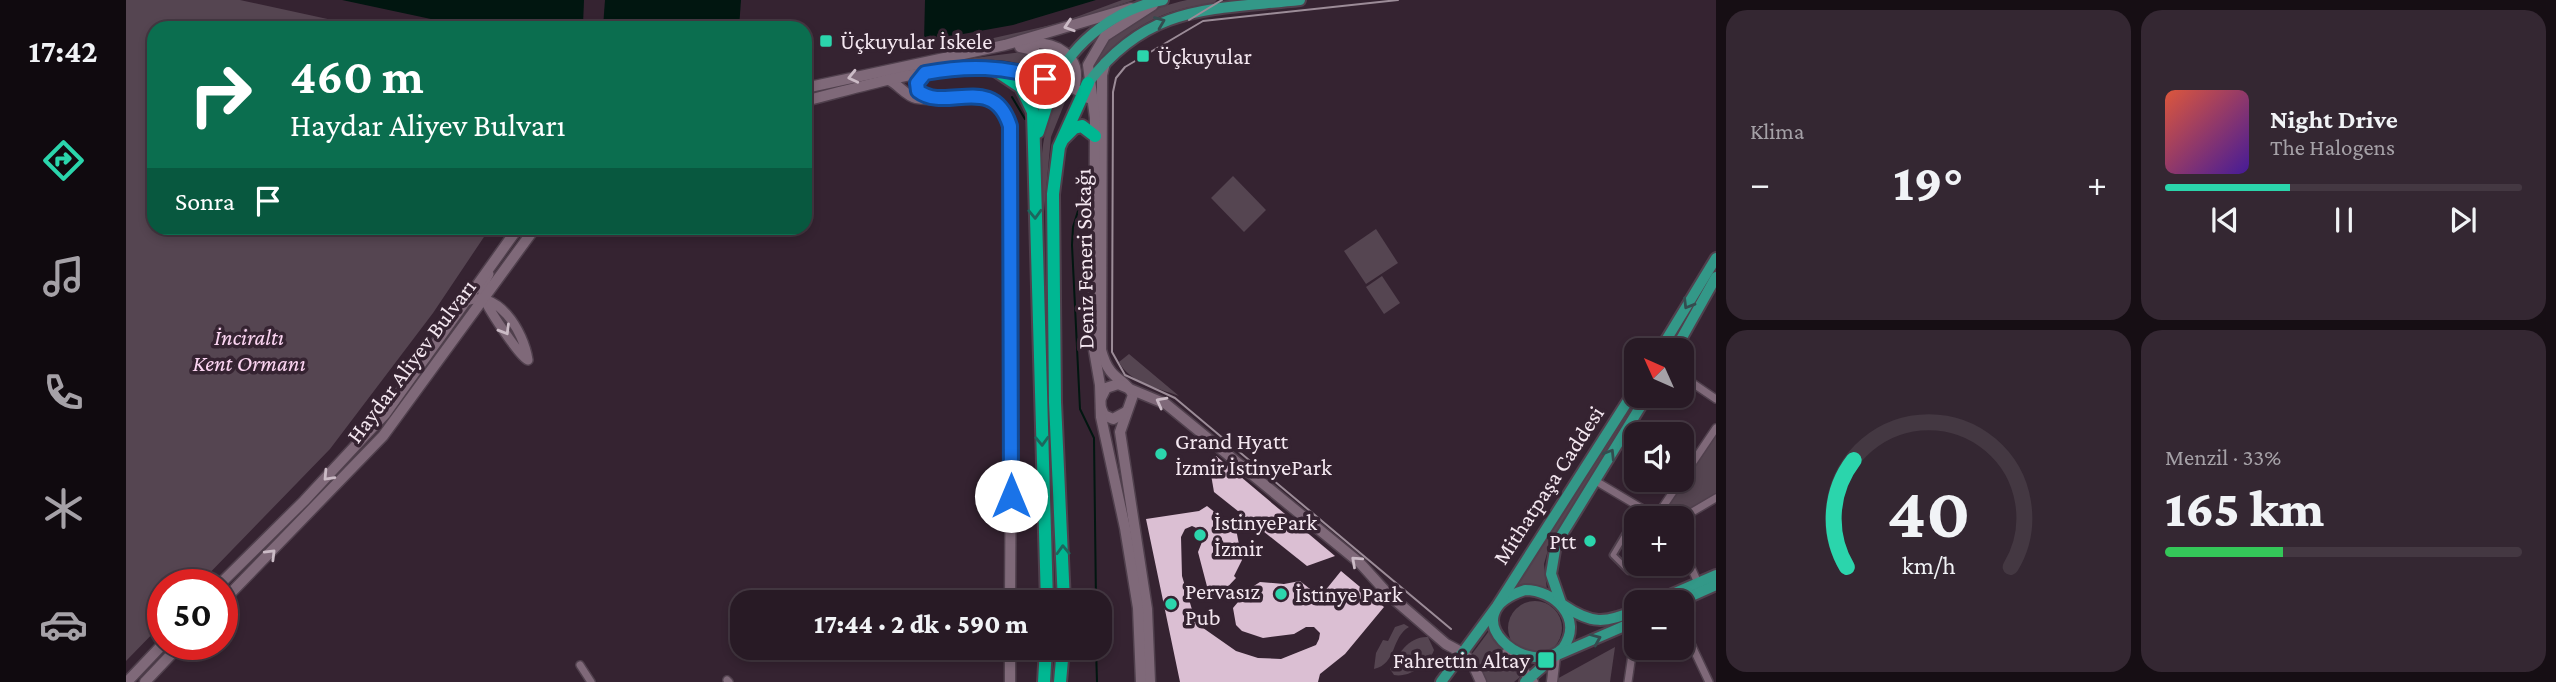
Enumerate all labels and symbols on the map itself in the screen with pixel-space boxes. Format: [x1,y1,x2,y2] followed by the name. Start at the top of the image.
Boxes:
[1153,17,1165,31] one-way arrow
[1064,18,1076,32] one-way arrow
[840,28,992,54] place label: Üçkuyular İskele
[818,33,834,49] marker: Üçkuyular İskele
[1157,43,1252,69] place label: Üçkuyular
[1135,48,1151,64] marker: Üçkuyular
[1015,49,1075,109] pin
[847,68,859,83] one-way arrow
[1069,168,1099,350] street label: Deniz Feneri Sokağı
[1027,209,1043,219] one-way arrow
[341,274,481,448] street label: Haydar Aliyev Bulvarı
[1683,296,1696,309] one-way arrow
[497,323,510,336] one-way arrow
[192,324,306,376] park label: İnciraltı Kent Ormanı
[1624,338,1694,408] north arrow
[1155,397,1168,411] one-way arrow
[1487,401,1609,569] street label: Mithatpaşa Caddesi
[1175,428,1332,480] place label: Grand Hyatt İzmir İstinyePark
[1034,436,1050,447] one-way arrow
[1153,446,1169,462] marker: Grand Hyatt İzmir İstinyePark
[1601,449,1614,462] one-way arrow
[974,459,1048,533] position arrow
[323,468,336,481] one-way arrow
[1214,509,1317,561] place label: İstinyePark İzmir
[1192,527,1208,543] marker: İstinyePark İzmir
[1549,528,1576,554] place label: Ptt
[1582,533,1598,549] marker: Ptt
[1055,544,1070,555] one-way arrow
[262,549,275,562] one-way arrow
[1351,557,1364,569] one-way arrow
[147,569,238,660] speed limit sign: 50
[1185,578,1261,630] place label: Pervasız Pub
[1295,581,1403,607] place label: İstinye Park
[1273,586,1289,602] marker: İstinye Park
[1163,596,1179,612] marker: Pervasız Pub
[1589,633,1601,647] one-way arrow
[1393,647,1530,673] place label: Fahrettin Altay
[1536,650,1556,670] marker: Fahrettin Altay

